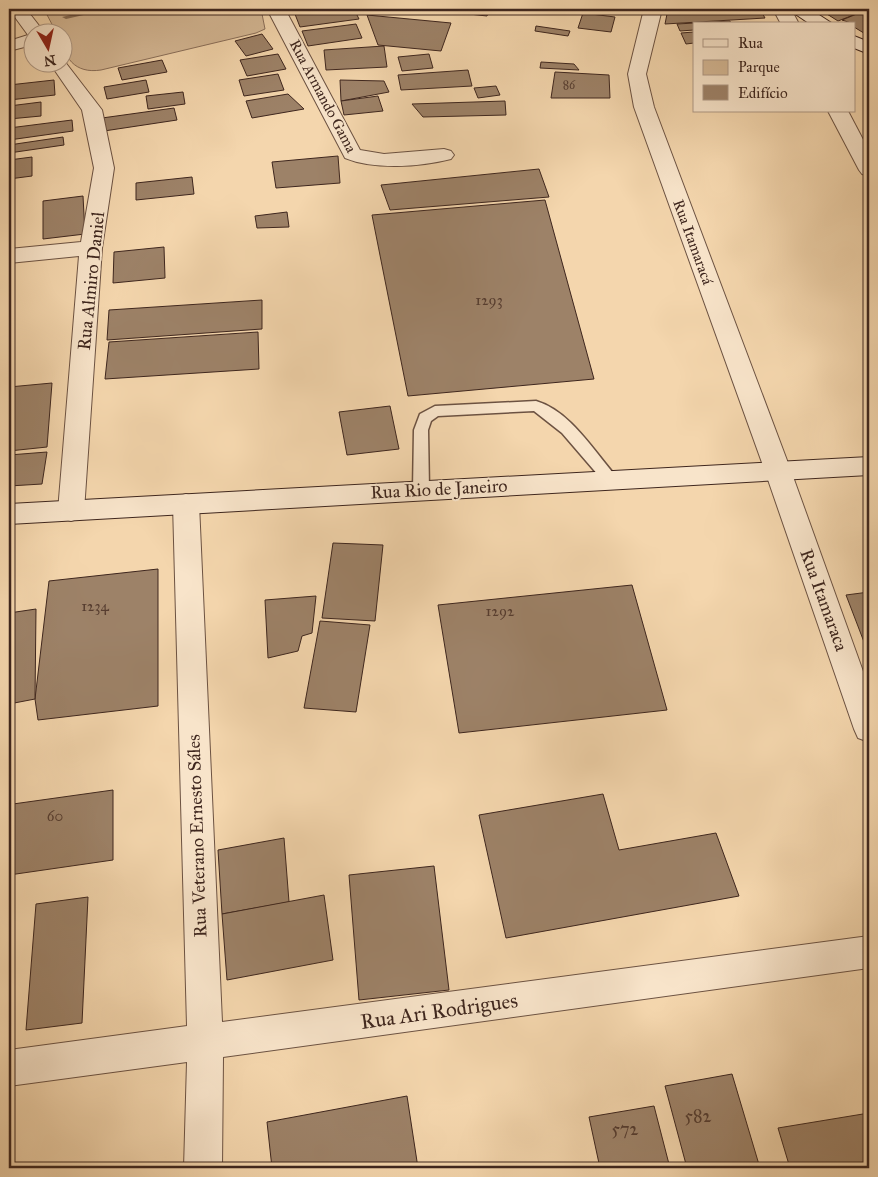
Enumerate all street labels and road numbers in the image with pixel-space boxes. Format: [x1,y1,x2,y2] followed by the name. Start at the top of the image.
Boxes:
[286,36,361,156] street label: Rua Armando Gama
[669,197,717,288] street label: Rua Itamaracá
[73,211,109,351] street label: Rua Almiro Daniel
[370,474,508,505] street label: Rua Rio de Janeiro
[795,546,853,654] street label: Rua Itamaraca
[182,734,212,938] street label: Rua Veterano Ernesto Sáles
[359,987,519,1035] street label: Rua Ari Rodrigues

